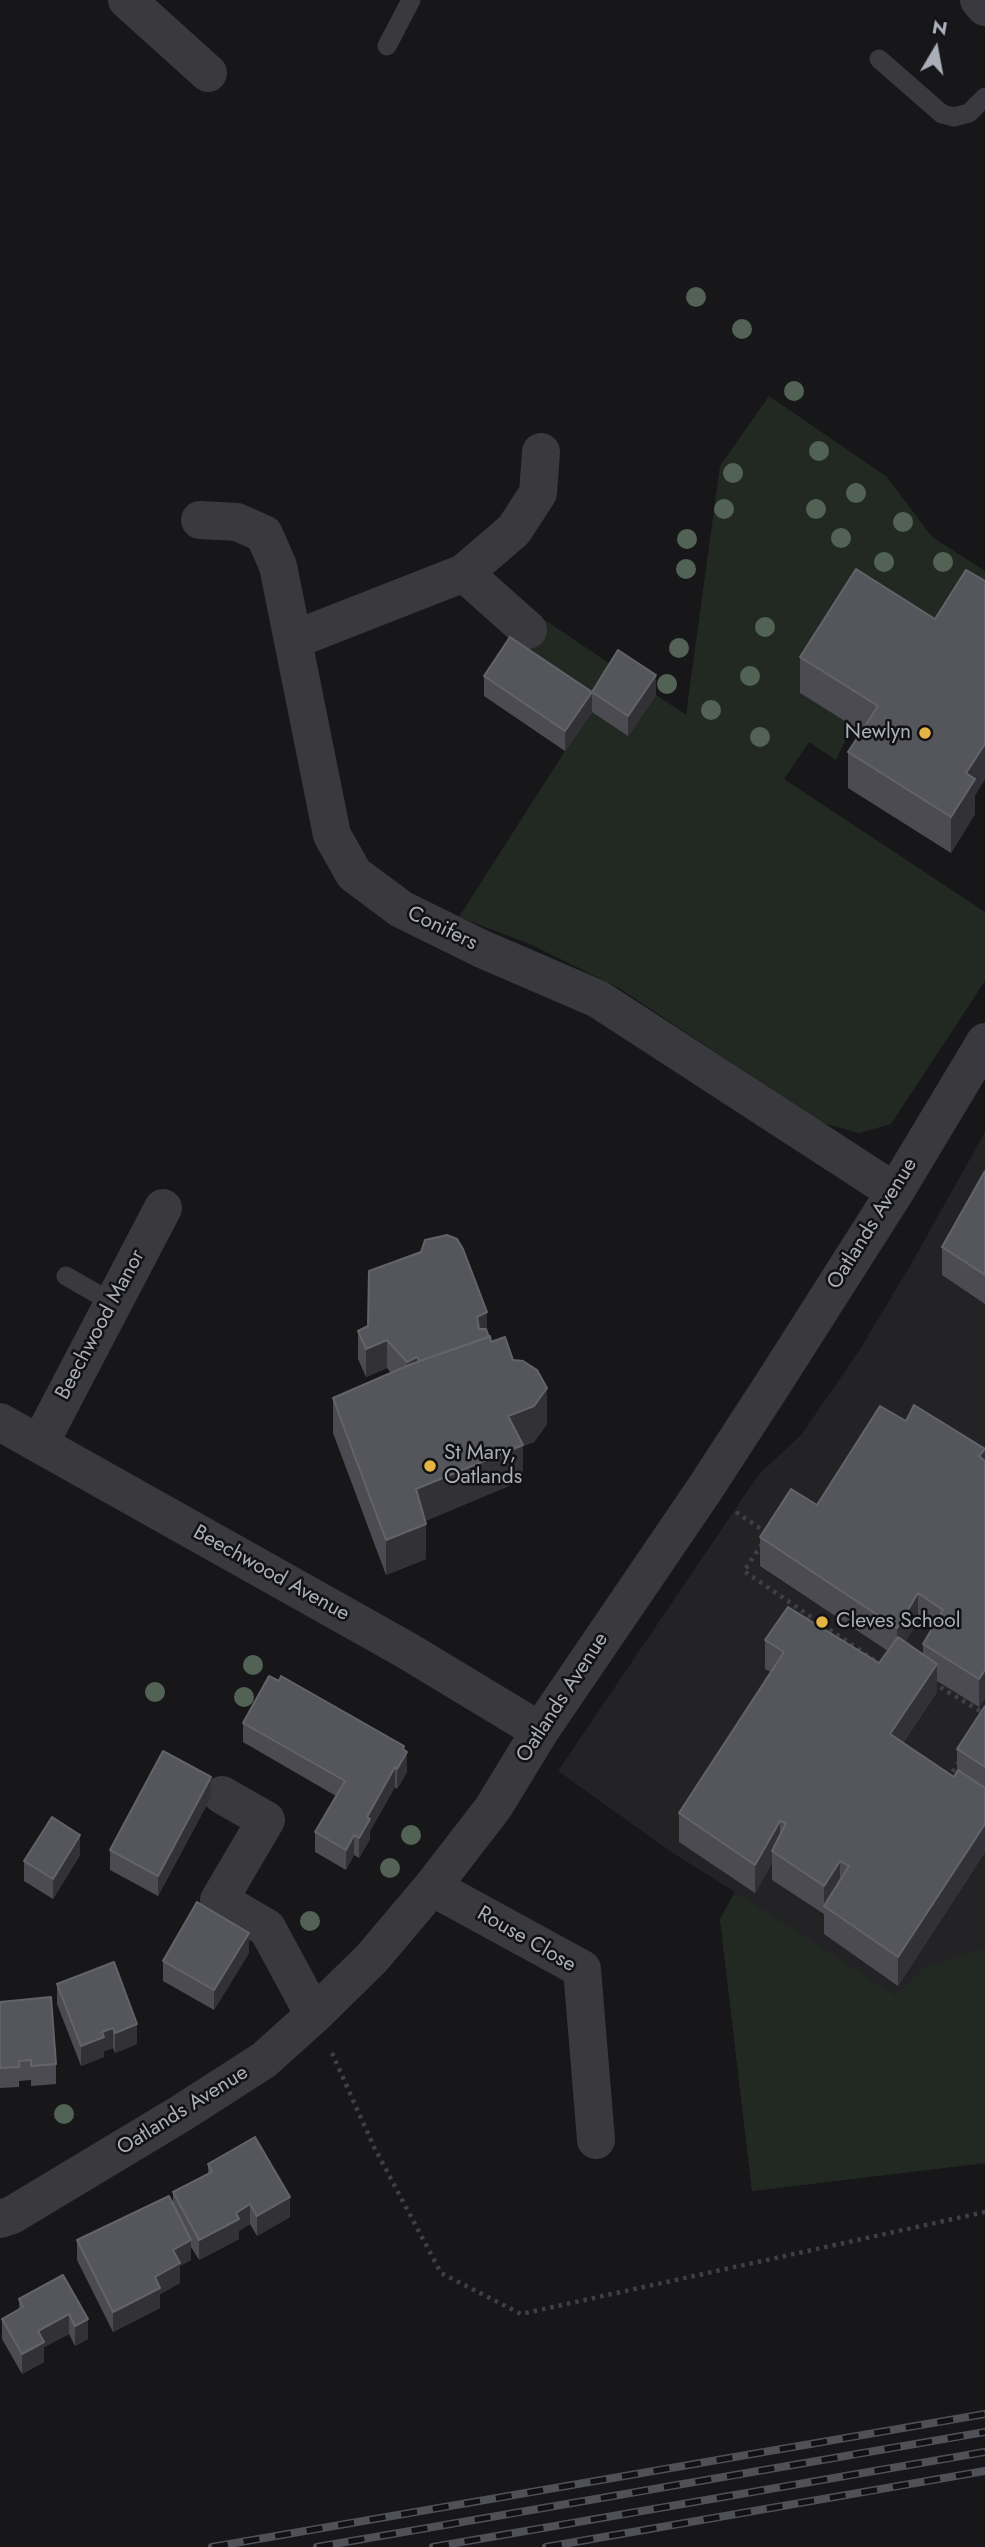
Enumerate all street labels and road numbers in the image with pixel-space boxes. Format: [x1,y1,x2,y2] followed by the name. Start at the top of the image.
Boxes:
[403,901,481,957] street label: Conifers
[823,1154,923,1294] street label: Oatlands Avenue
[51,1246,151,1404] street label: Beechwood Manor
[188,1521,354,1627] street label: Beechwood Avenue
[512,1628,614,1768] street label: Oatlands Avenue
[472,1902,580,1978] street label: Rouse Close
[113,2061,253,2161] street label: Oatlands Avenue

